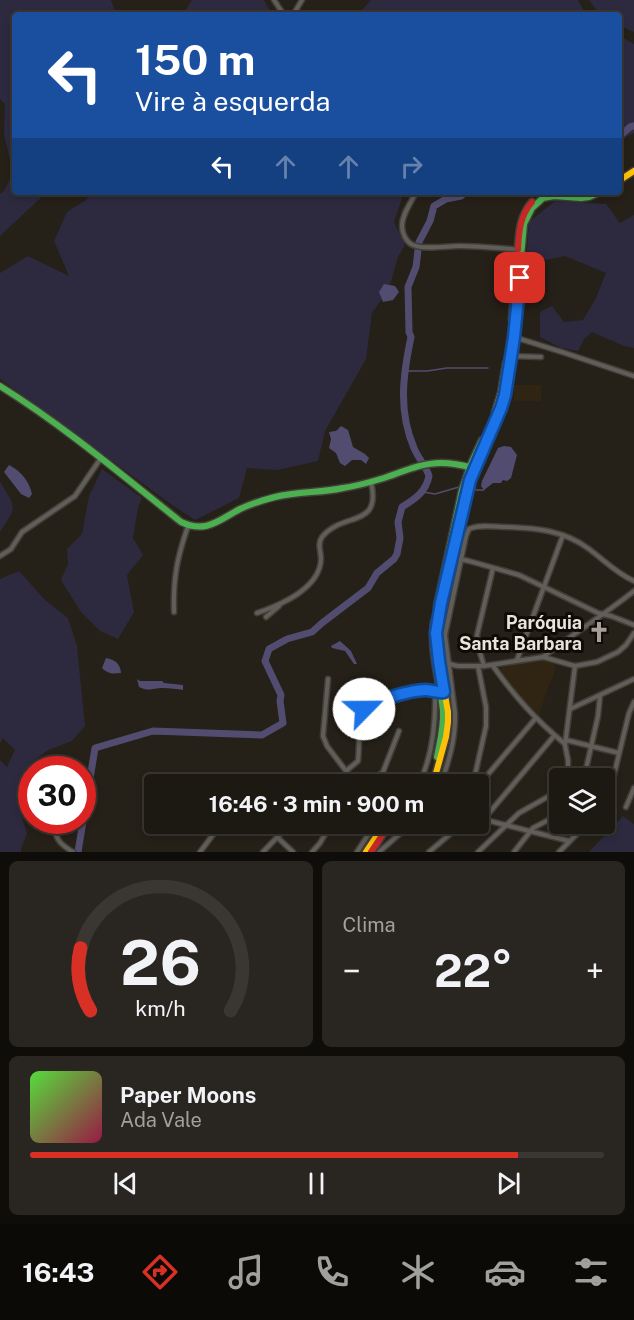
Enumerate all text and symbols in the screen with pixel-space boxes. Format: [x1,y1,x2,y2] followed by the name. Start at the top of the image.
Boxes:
[135,35,255,84] text: 150 m
[36,36,114,114] icon: left
[135,85,330,117] text: Vire à esquerda
[206,150,239,183] icon: left
[269,150,302,183] icon: ahead
[332,150,365,183] icon: ahead
[395,150,428,183] icon: right
[494,252,545,303] pin
[503,261,536,294] icon: arrive
[459,612,582,654] place label: Paróquia Santa Barbara
[587,620,611,644] church icon: Paróquia Santa Barbara
[332,677,396,741] position arrow
[18,756,96,834] speed limit sign: 30
[549,768,615,834] map controls
[549,768,615,834] button: layers
[209,791,424,817] text: 16:46 · 3 min · 900 m
[343,913,396,937] text: Clima
[120,926,201,999] text: 26
[434,944,512,997] text: 22°
[343,952,361,990] text: −
[586,952,604,990] text: +
[136,996,186,1021] text: km/h
[120,1082,256,1108] text: Paper Moons
[120,1108,202,1132] text: Ada Vale
[109,1167,142,1200] icon: previous
[300,1167,333,1200] icon: pause
[492,1167,525,1200] icon: next
[139,1251,181,1293] icon: directions
[225,1251,267,1293] icon: music
[311,1251,353,1293] icon: phone
[397,1251,439,1293] icon: climate
[484,1251,526,1293] icon: car
[570,1251,612,1293] icon: filters
[22,1256,94,1288] text: 16:43

